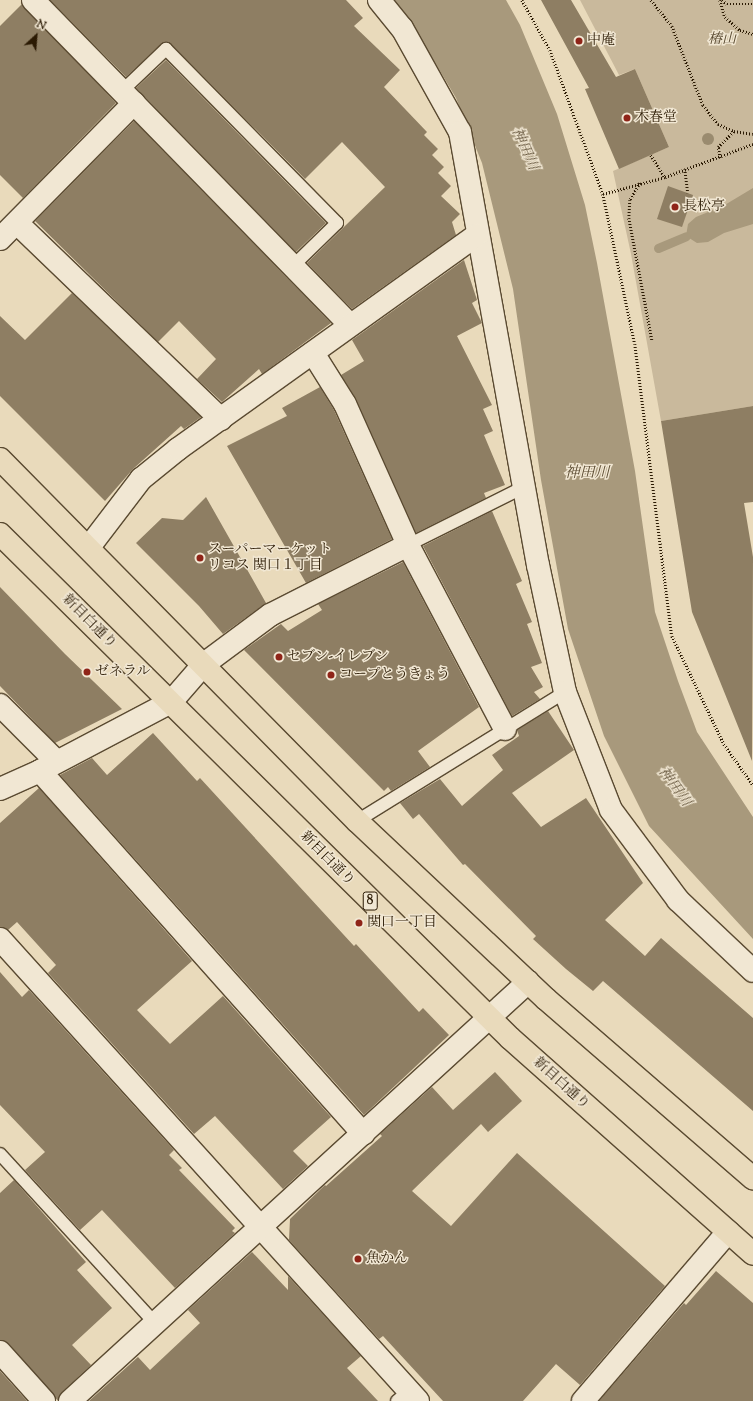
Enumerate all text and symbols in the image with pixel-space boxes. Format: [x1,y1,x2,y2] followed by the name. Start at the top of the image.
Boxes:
[16,16,56,56] north arrow
[34,16,49,34] text: N
[708,32,736,48] park label: 椿山
[587,33,615,49] place label: 中庵
[574,36,584,46] marker: 中庵
[635,110,677,126] place label: 木春堂
[622,113,632,123] marker: 木春堂
[507,125,541,173] water label: 神田川
[683,199,725,215] place label: 長松亭
[670,202,680,212] marker: 長松亭
[565,465,609,483] water label: 神田川
[208,542,333,574] place label: スーパーマーケット リコス 関口１丁目
[195,553,205,563] marker: スーパーマーケット リコス 関口１丁目
[58,591,120,653] street label: 新目白通り
[287,649,390,665] place label: セブン-イレブン
[274,652,284,662] marker: セブン-イレブン
[95,664,151,680] place label: ゼネラル
[82,667,92,677] marker: ゼネラル
[339,667,451,683] place label: コープとうきょう
[326,670,336,680] marker: コープとうきょう
[653,764,695,810] water label: 神田川
[296,828,358,890] street label: 新目白通り
[362,890,378,912] road number: 8
[367,915,437,931] place label: 関口一丁目
[354,918,364,928] marker: 関口一丁目
[529,1054,593,1114] street label: 新目白通り
[366,1251,408,1267] place label: 魚かん
[353,1254,363,1264] marker: 魚かん

